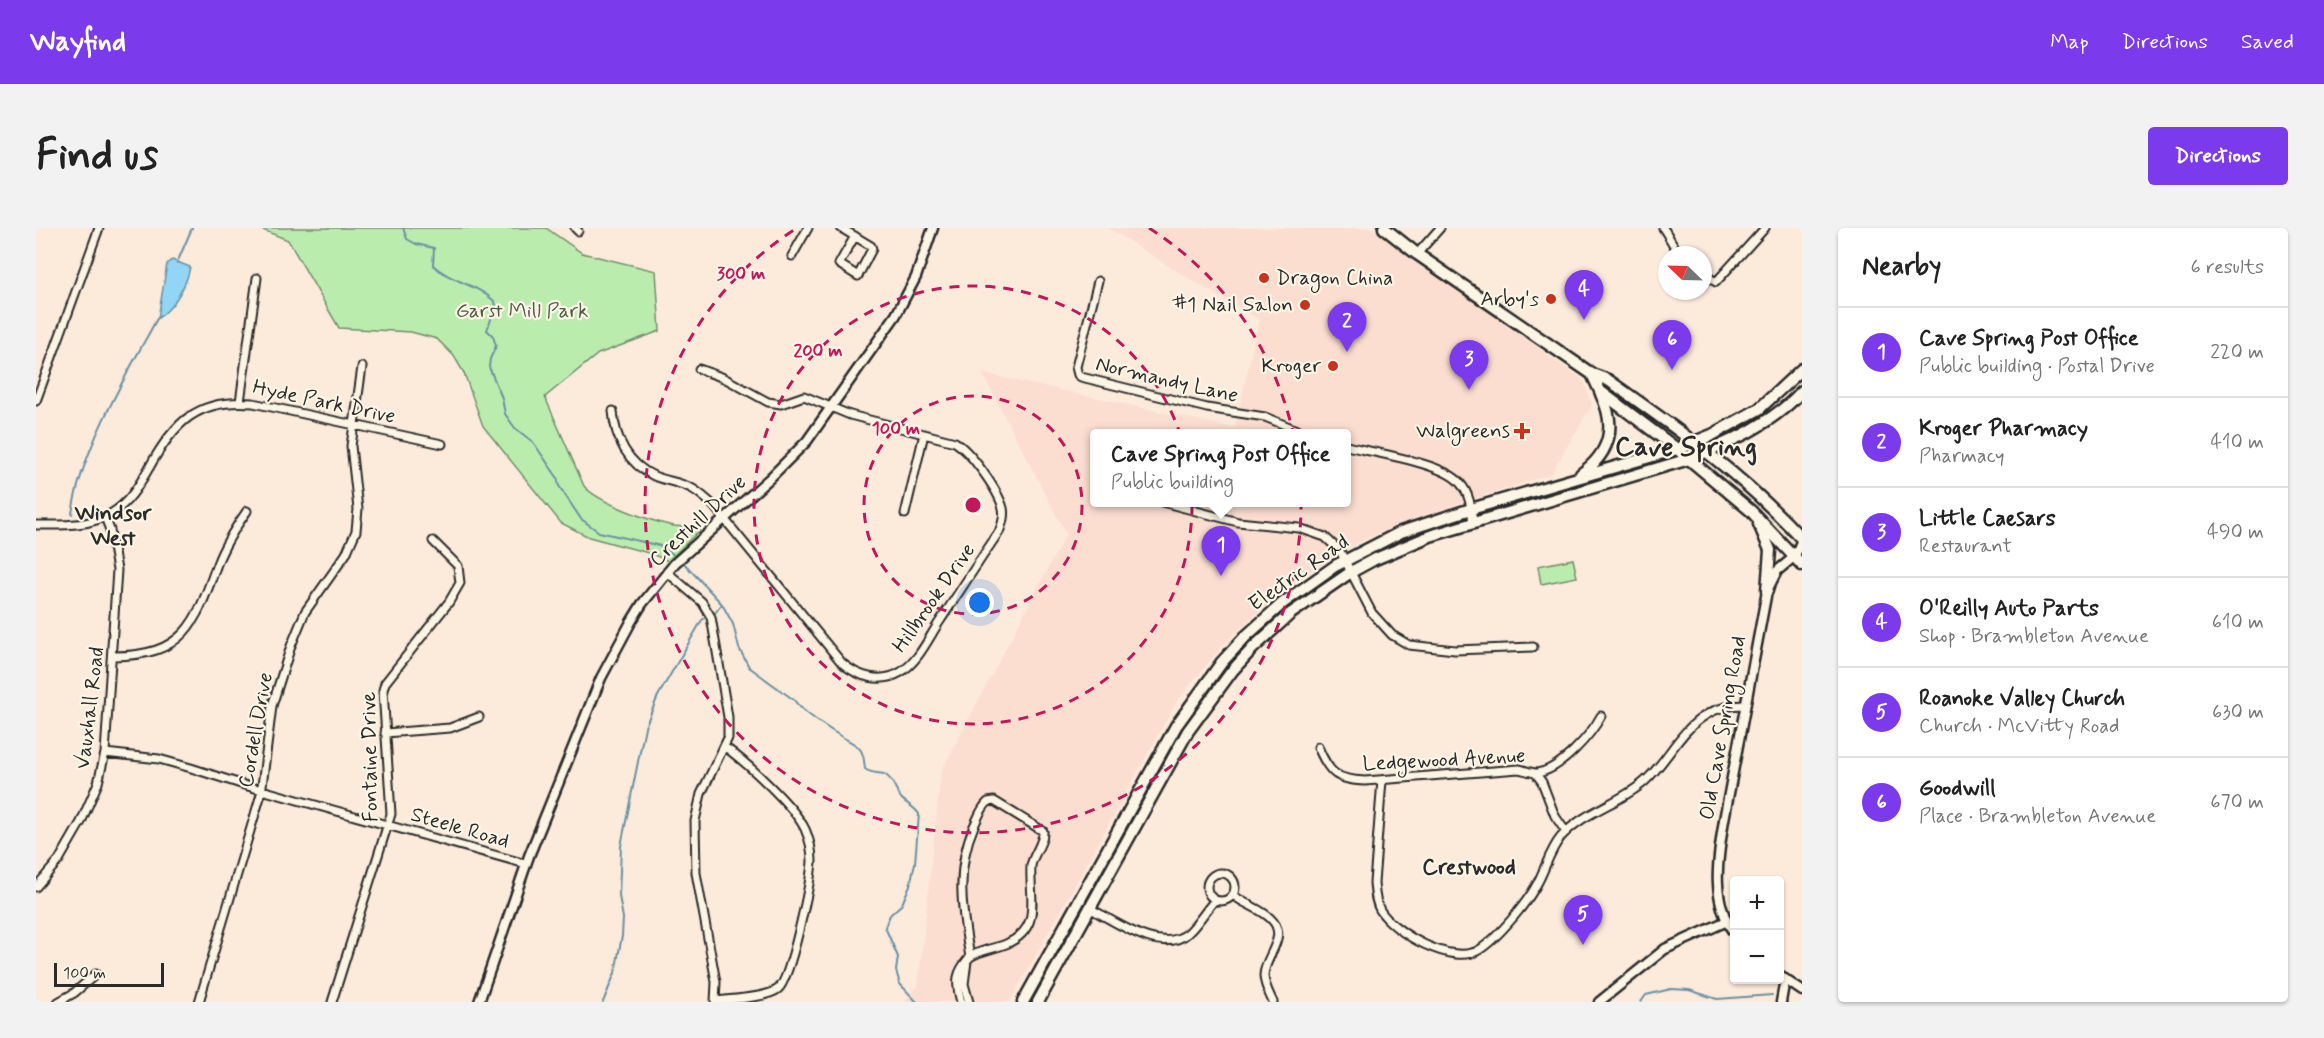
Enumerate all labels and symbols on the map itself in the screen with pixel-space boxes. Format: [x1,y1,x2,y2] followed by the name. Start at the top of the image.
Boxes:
[1658,246,1712,300] north arrow
[717,262,765,286] text: 300 m
[1276,264,1393,293] place label: Dragon China
[1564,270,1604,320] pin: 4
[1257,271,1271,285] marker: Dragon China
[1480,285,1539,313] place label: Arby's
[1172,291,1293,319] place label: #1 Nail Salon
[1544,292,1558,306] marker: Arby's
[456,297,588,325] park label: Garst Mill Park
[1298,298,1312,312] marker: #1 Nail Salon
[1328,302,1366,352] pin: 2
[1652,320,1692,370] pin: 6
[793,339,843,363] text: 200 m
[1450,340,1488,390] pin: 3
[1093,350,1241,410] street label: Normandy Lane
[1261,352,1321,380] place label: Kroger
[1326,359,1340,373] marker: Kroger
[250,373,398,431] street label: Hyde Park Drive
[872,417,920,441] text: 100 m
[1416,417,1510,446] place label: Walgreens
[1515,424,1529,438] marker: Walgreens
[1615,430,1757,466] district label: Cave Spring
[643,469,753,573] street label: Cresthill Drive
[963,495,983,515] centre of rings
[74,500,152,553] district label: Windsor West
[1202,526,1240,576] pin: 1
[1243,528,1355,618] street label: Electric Road
[886,538,982,658] street label: Hillbrook Drive
[965,588,994,617] your location
[1693,634,1754,822] street label: Old Cave Spring Road
[69,645,111,771] street label: Vauxhall Road
[232,670,280,790] street label: Cordell Drive
[355,691,385,822] street label: Fontaine Drive
[1362,742,1526,779] street label: Ledgewood Avenue
[408,801,512,855] street label: Steele Road
[1422,854,1516,882] district label: Crestwood
[1564,896,1602,945] pin: 5
[54,960,164,988] scale bar

